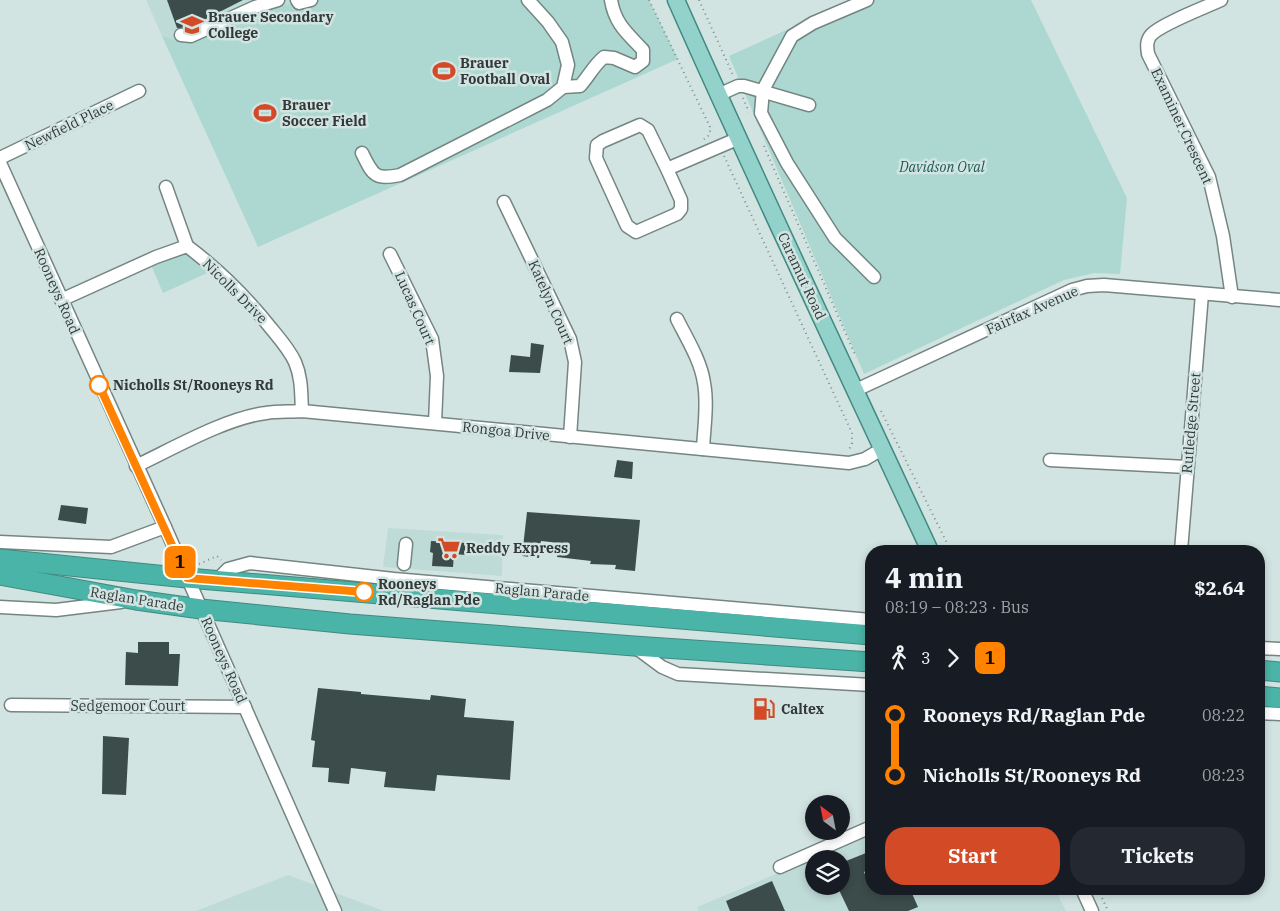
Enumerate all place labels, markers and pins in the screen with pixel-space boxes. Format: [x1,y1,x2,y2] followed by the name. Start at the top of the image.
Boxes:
[208,8,334,42] place label: Brauer Secondary College
[179,12,205,38] school or university icon: Brauer Secondary College
[460,54,551,88] place label: Brauer Football Oval
[431,58,457,84] sports icon: Brauer Football Oval
[282,96,367,130] place label: Brauer Soccer Field
[252,100,278,126] sports icon: Brauer Soccer Field
[89,375,109,395] marker: Nicholls St/Rooneys Rd
[113,376,274,394] place label: Nicholls St/Rooneys Rd
[436,535,462,561] supermarket icon: Reddy Express
[466,539,568,557] place label: Reddy Express
[378,575,480,609] place label: Rooneys Rd/Raglan Pde
[354,582,374,602] marker: Rooneys Rd/Raglan Pde
[751,696,777,722] fuel station icon: Caltex
[781,700,825,718] place label: Caltex

